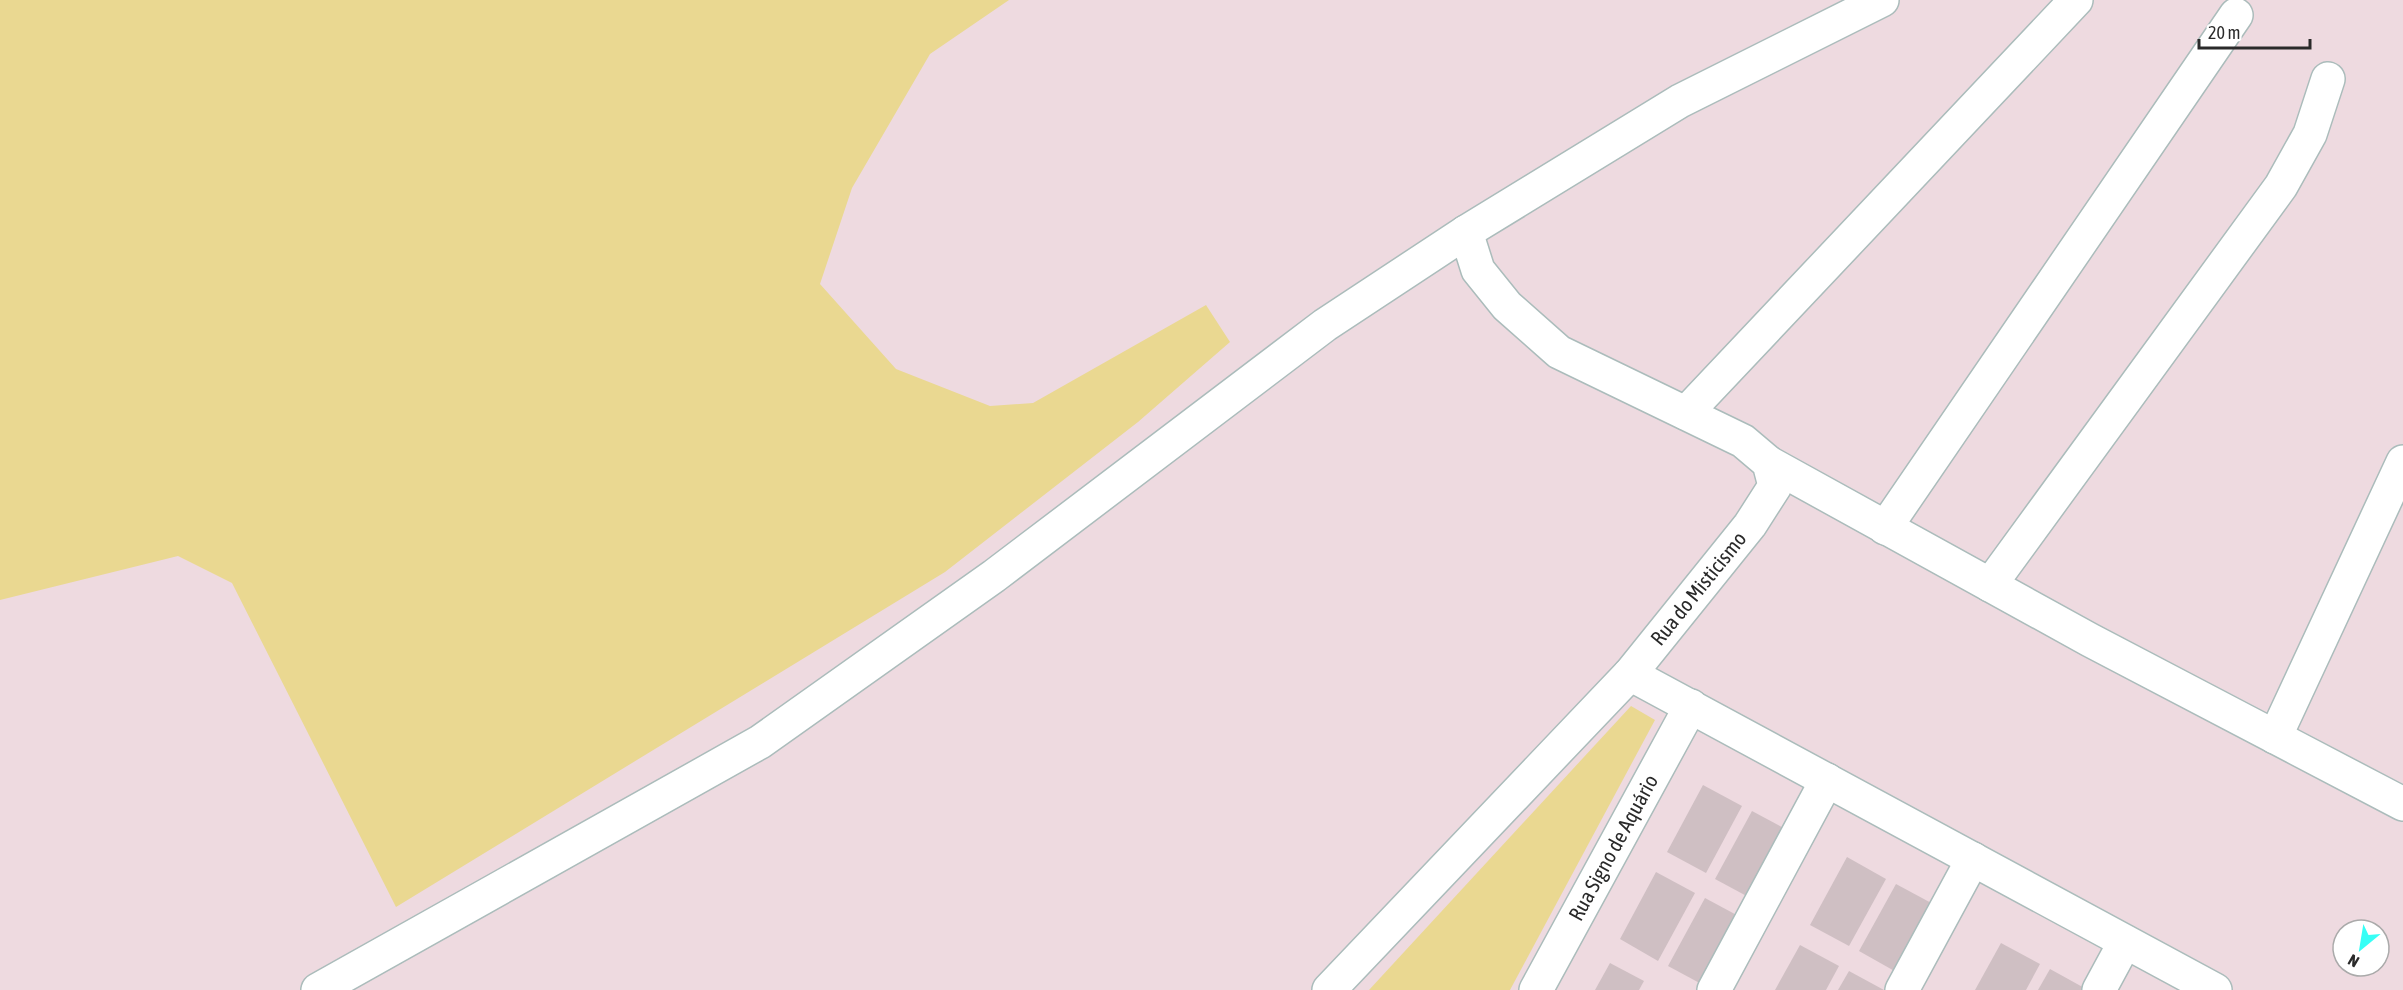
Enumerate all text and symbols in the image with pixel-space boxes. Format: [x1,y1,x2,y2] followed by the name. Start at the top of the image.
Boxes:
[2199,12,2310,50] scale bar
[2208,22,2240,43] text: 20 m
[1645,527,1751,649] street label: Rua do Misticismo
[1563,770,1662,924] street label: Rua Signo de Aquário
[2331,918,2391,978] north arrow
[2345,951,2362,971] text: N

